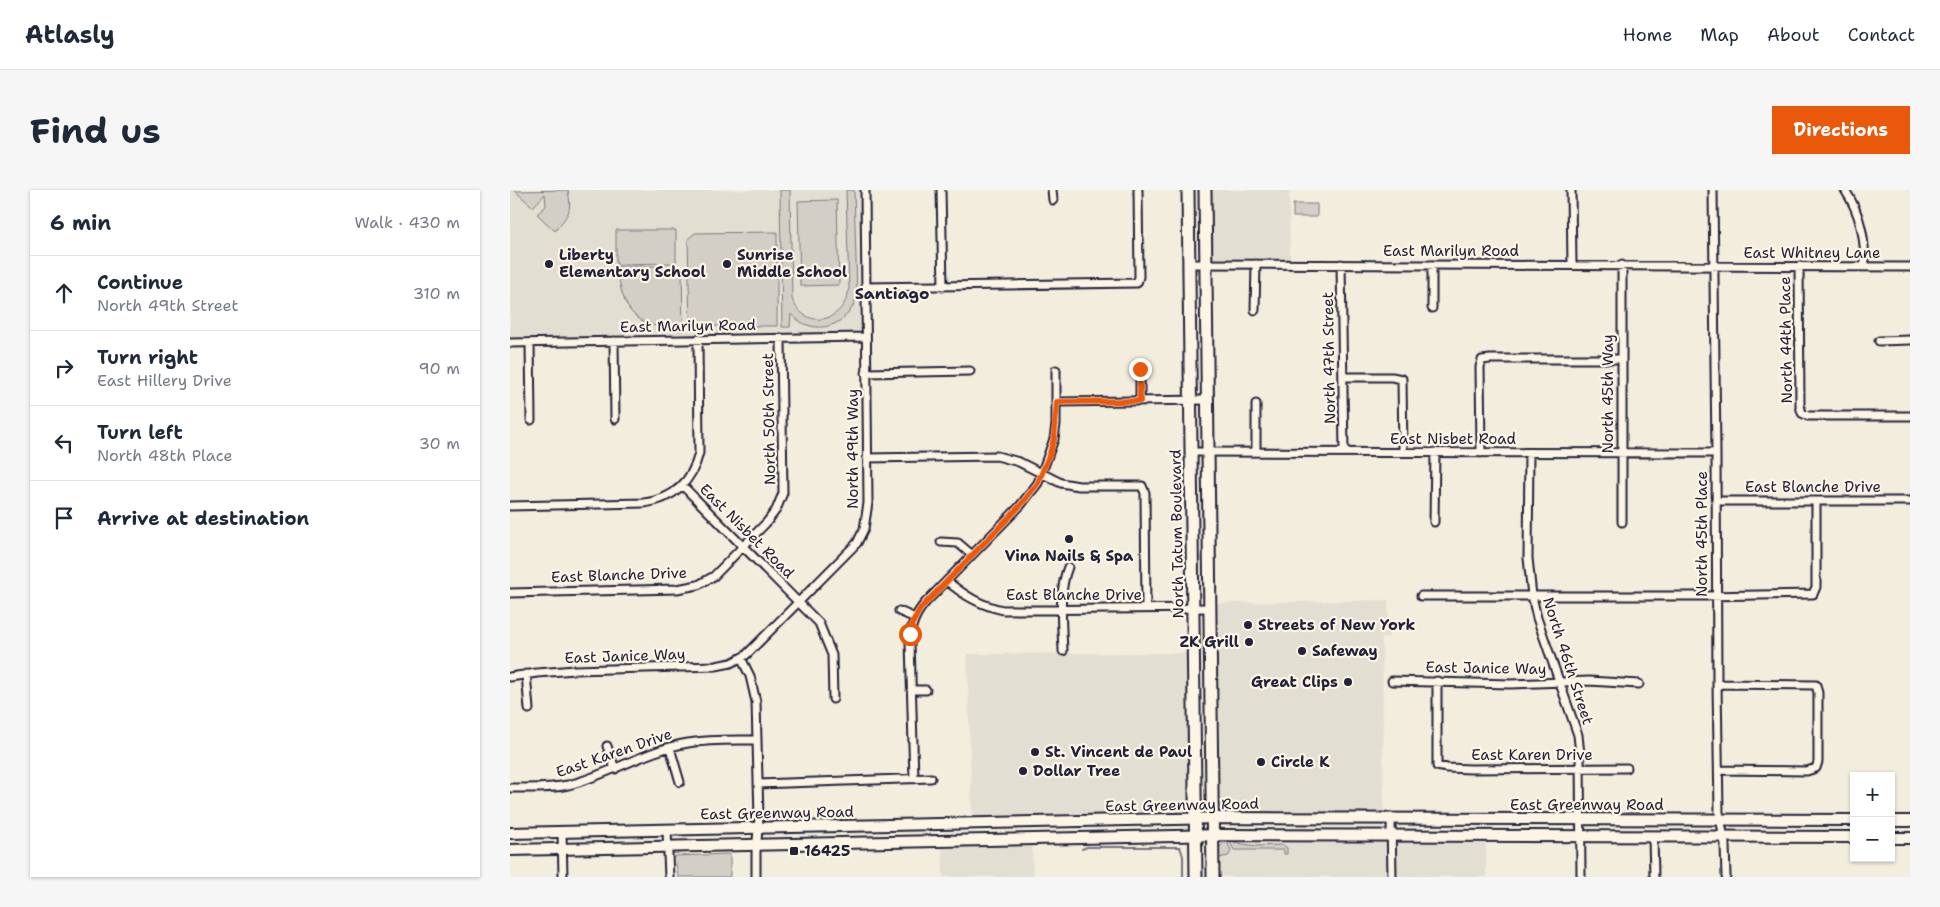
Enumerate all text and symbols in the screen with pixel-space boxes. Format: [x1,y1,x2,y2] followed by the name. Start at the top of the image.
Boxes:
[25,19,115,51] text: Atlasly
[1623,23,1672,47] text: Home
[1700,23,1739,47] text: Map
[1767,23,1820,47] text: About
[1848,23,1915,47] text: Contact
[1772,106,1910,154] button: Directions
[30,107,161,154] text: Find us
[50,209,111,237] text: 6 min
[354,212,460,233] text: Walk · 430 m
[1383,241,1520,261] street label: East Marilyn Road
[1743,243,1881,263] street label: East Whitney Lane
[559,245,706,282] place label: Liberty Elementary School
[737,245,847,282] place label: Sunrise Middle School
[543,258,555,270] marker: Liberty Elementary School
[721,258,733,270] marker: Sunrise Middle School
[97,270,183,295] text: Continue
[1775,276,1797,404] street label: North 44th Place
[50,279,78,307] icon: ahead
[413,283,460,304] text: 310 m
[855,283,929,304] district label: Santiago
[1318,292,1340,424] street label: North 47th Street
[97,295,239,316] text: North 49th Street
[620,315,757,337] street label: East Marilyn Road
[1598,334,1618,454] street label: North 45th Way
[97,345,198,370] text: Turn right
[758,353,780,485] street label: North 50th Street
[50,354,78,382] icon: right
[419,358,460,379] text: 90 m
[1129,358,1152,381] route end
[97,370,232,391] text: East Hillery Drive
[843,389,863,509] street label: North 49th Way
[97,420,183,445] text: Turn left
[50,429,78,457] icon: left
[1390,429,1517,449] street label: East Nisbet Road
[419,433,460,454] text: 30 m
[97,445,233,466] text: North 48th Place
[1166,449,1188,619] street label: North Tatum Boulevard
[1692,471,1712,597] street label: North 45th Place
[1745,477,1881,497] street label: East Blanche Drive
[695,479,799,583] street label: East Nisbet Road
[50,504,78,532] icon: arrive
[97,506,309,531] text: Arrive at destination
[1063,533,1075,545] marker: Vina Nails & Spa
[1005,546,1134,566] place label: Vina Nails & Spa
[551,563,687,587] street label: East Blanche Drive
[1006,585,1142,605] street label: East Blanche Drive
[1538,595,1598,727] street label: North 46th Street
[1258,615,1416,635] place label: Streets of New York
[1242,619,1254,631] marker: Streets of New York
[899,623,922,646] route start
[1179,632,1239,652] place label: ZK Grill
[1243,636,1255,648] marker: ZK Grill
[1312,641,1378,661] place label: Safeway
[564,644,686,668] street label: East Janice Way
[1296,645,1308,657] marker: Safeway
[1425,657,1547,679] street label: East Janice Way
[1251,672,1338,692] place label: Great Clips
[1342,676,1354,688] marker: Great Clips
[553,724,675,782] street label: East Karen Drive
[1045,742,1192,762] place label: St. Vincent de Paul
[1471,745,1593,765] street label: East Karen Drive
[1029,746,1041,758] marker: St. Vincent de Paul
[1271,752,1330,772] place label: Circle K
[1255,756,1267,768] marker: Circle K
[1033,761,1120,781] place label: Dollar Tree
[1017,765,1029,777] marker: Dollar Tree
[1850,772,1895,862] map controls
[1850,772,1895,817] button: +
[1105,794,1260,816] street label: East Greenway Road
[1510,795,1664,815] street label: East Greenway Road
[700,802,855,824] street label: East Greenway Road
[1850,817,1895,862] button: −
[804,841,850,861] place label: 16425
[788,845,800,857] marker: 16425

